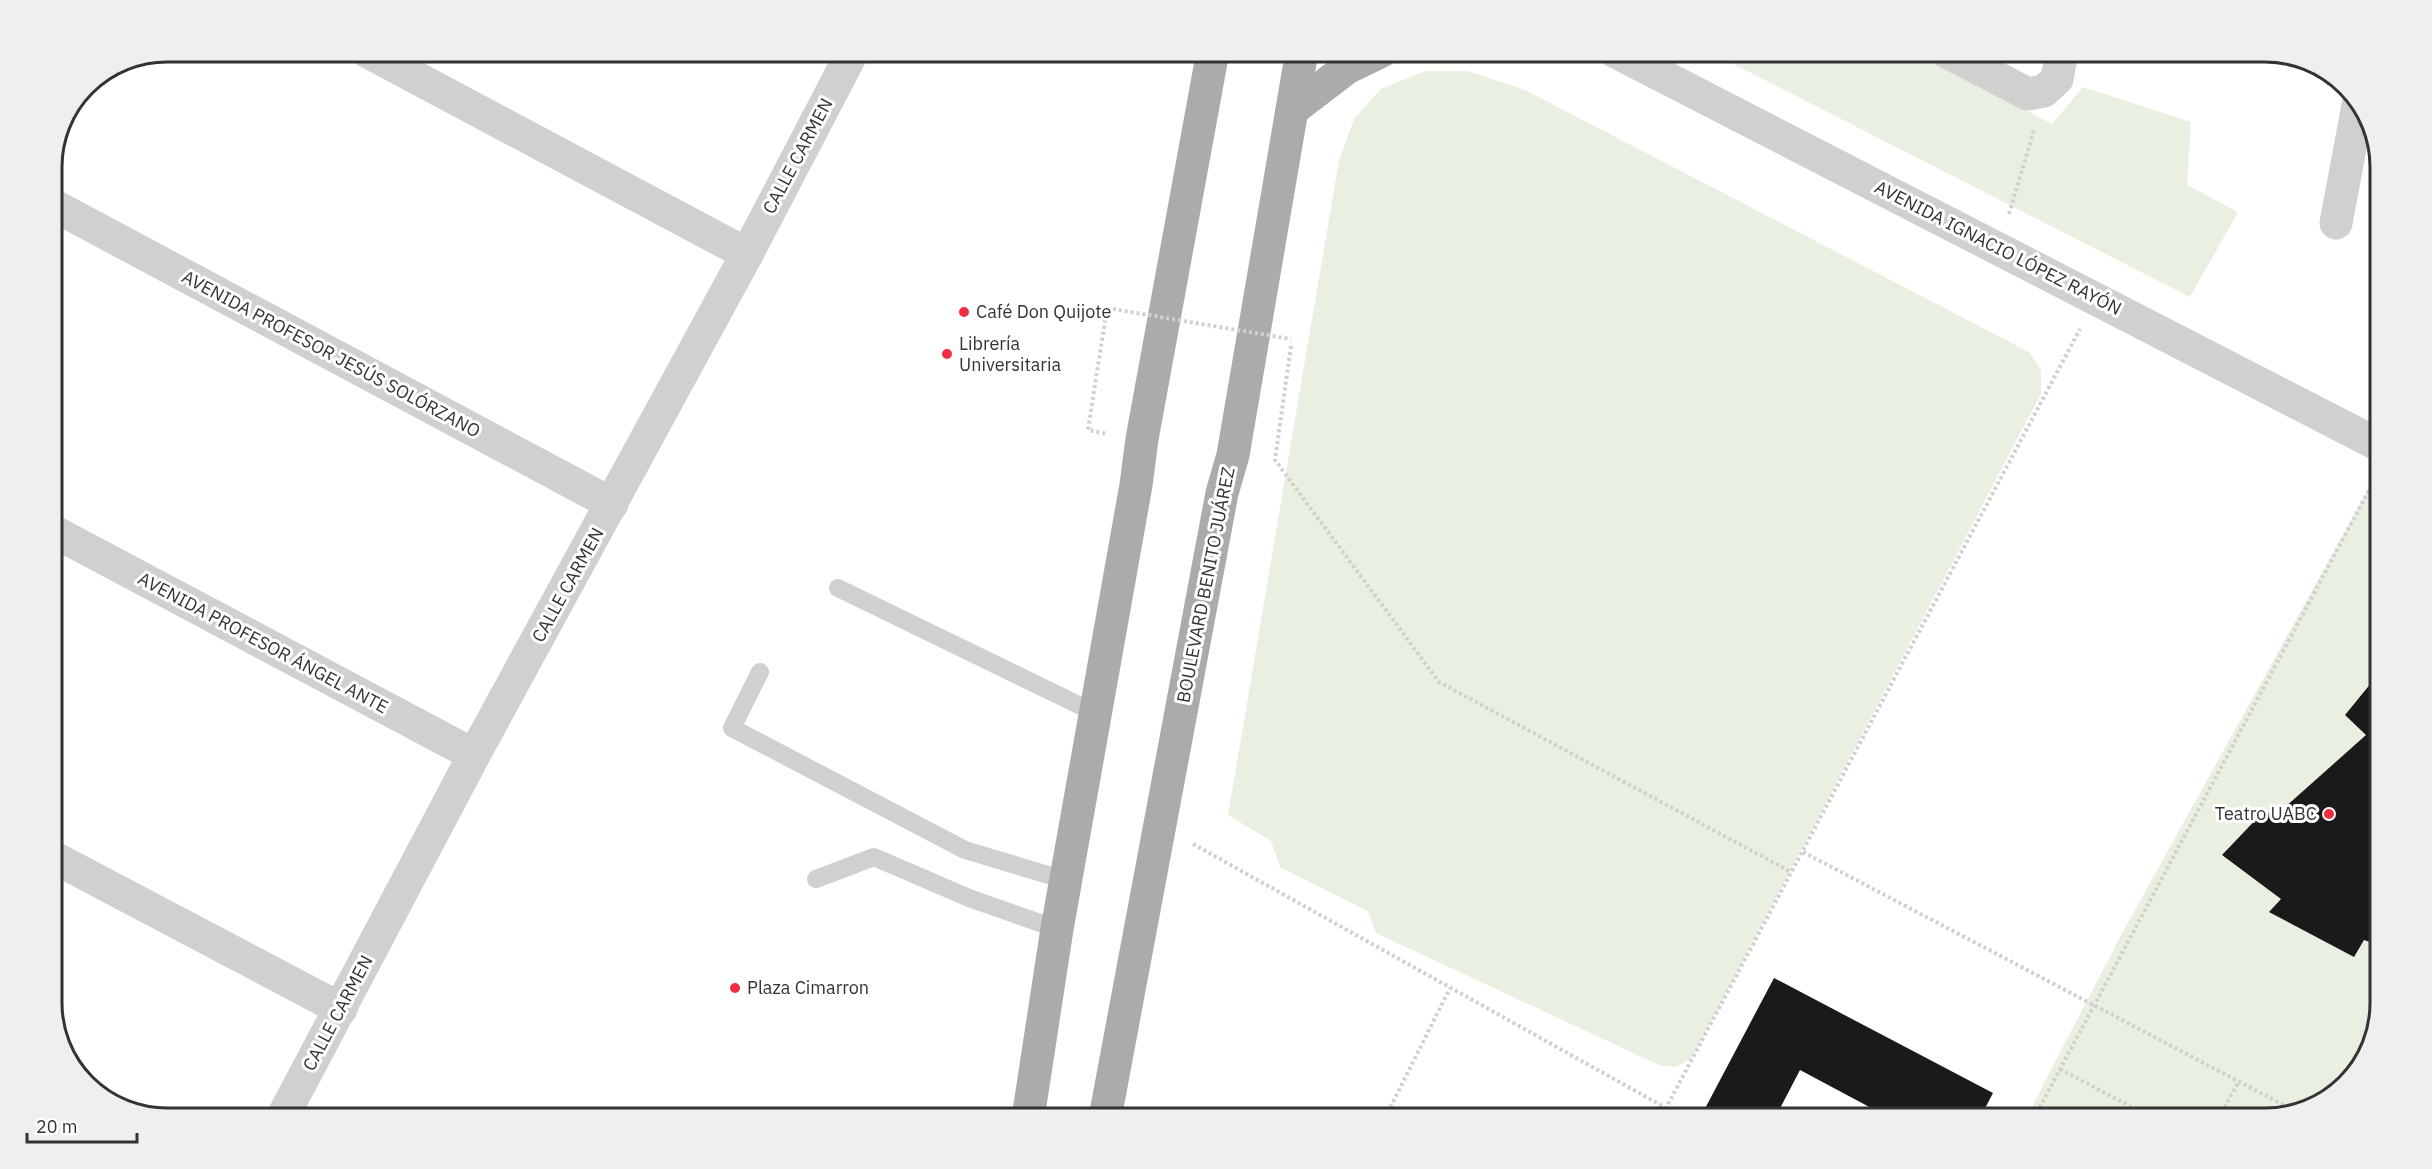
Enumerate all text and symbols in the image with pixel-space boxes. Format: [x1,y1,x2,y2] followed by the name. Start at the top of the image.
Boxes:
[757,94,838,217] street label: CALLE CARMEN
[1871,175,2125,320] street label: AVENIDA IGNACIO LÓPEZ RAYÓN
[178,265,484,442] street label: AVENIDA PROFESOR JESÚS SOLÓRZANO
[976,300,1112,323] place label: Café Don Quijote
[957,305,971,319] marker: Café Don Quijote
[959,332,1061,376] place label: Librería Universitaria
[940,347,954,361] marker: Librería Universitaria
[1171,465,1240,705] street label: BOULEVARD BENITO JUÁREZ
[527,523,609,646] street label: CALLE CARMEN
[134,567,392,718] street label: AVENIDA PROFESOR ÁNGEL ANTE
[2215,802,2317,825] place label: Teatro UABC
[2322,807,2336,821] marker: Teatro UABC
[297,951,378,1074] street label: CALLE CARMEN
[747,976,869,999] place label: Plaza Cimarron
[728,981,742,995] marker: Plaza Cimarron
[27,1106,136,1144] scale bar
[36,1115,78,1138] text: 20 m

